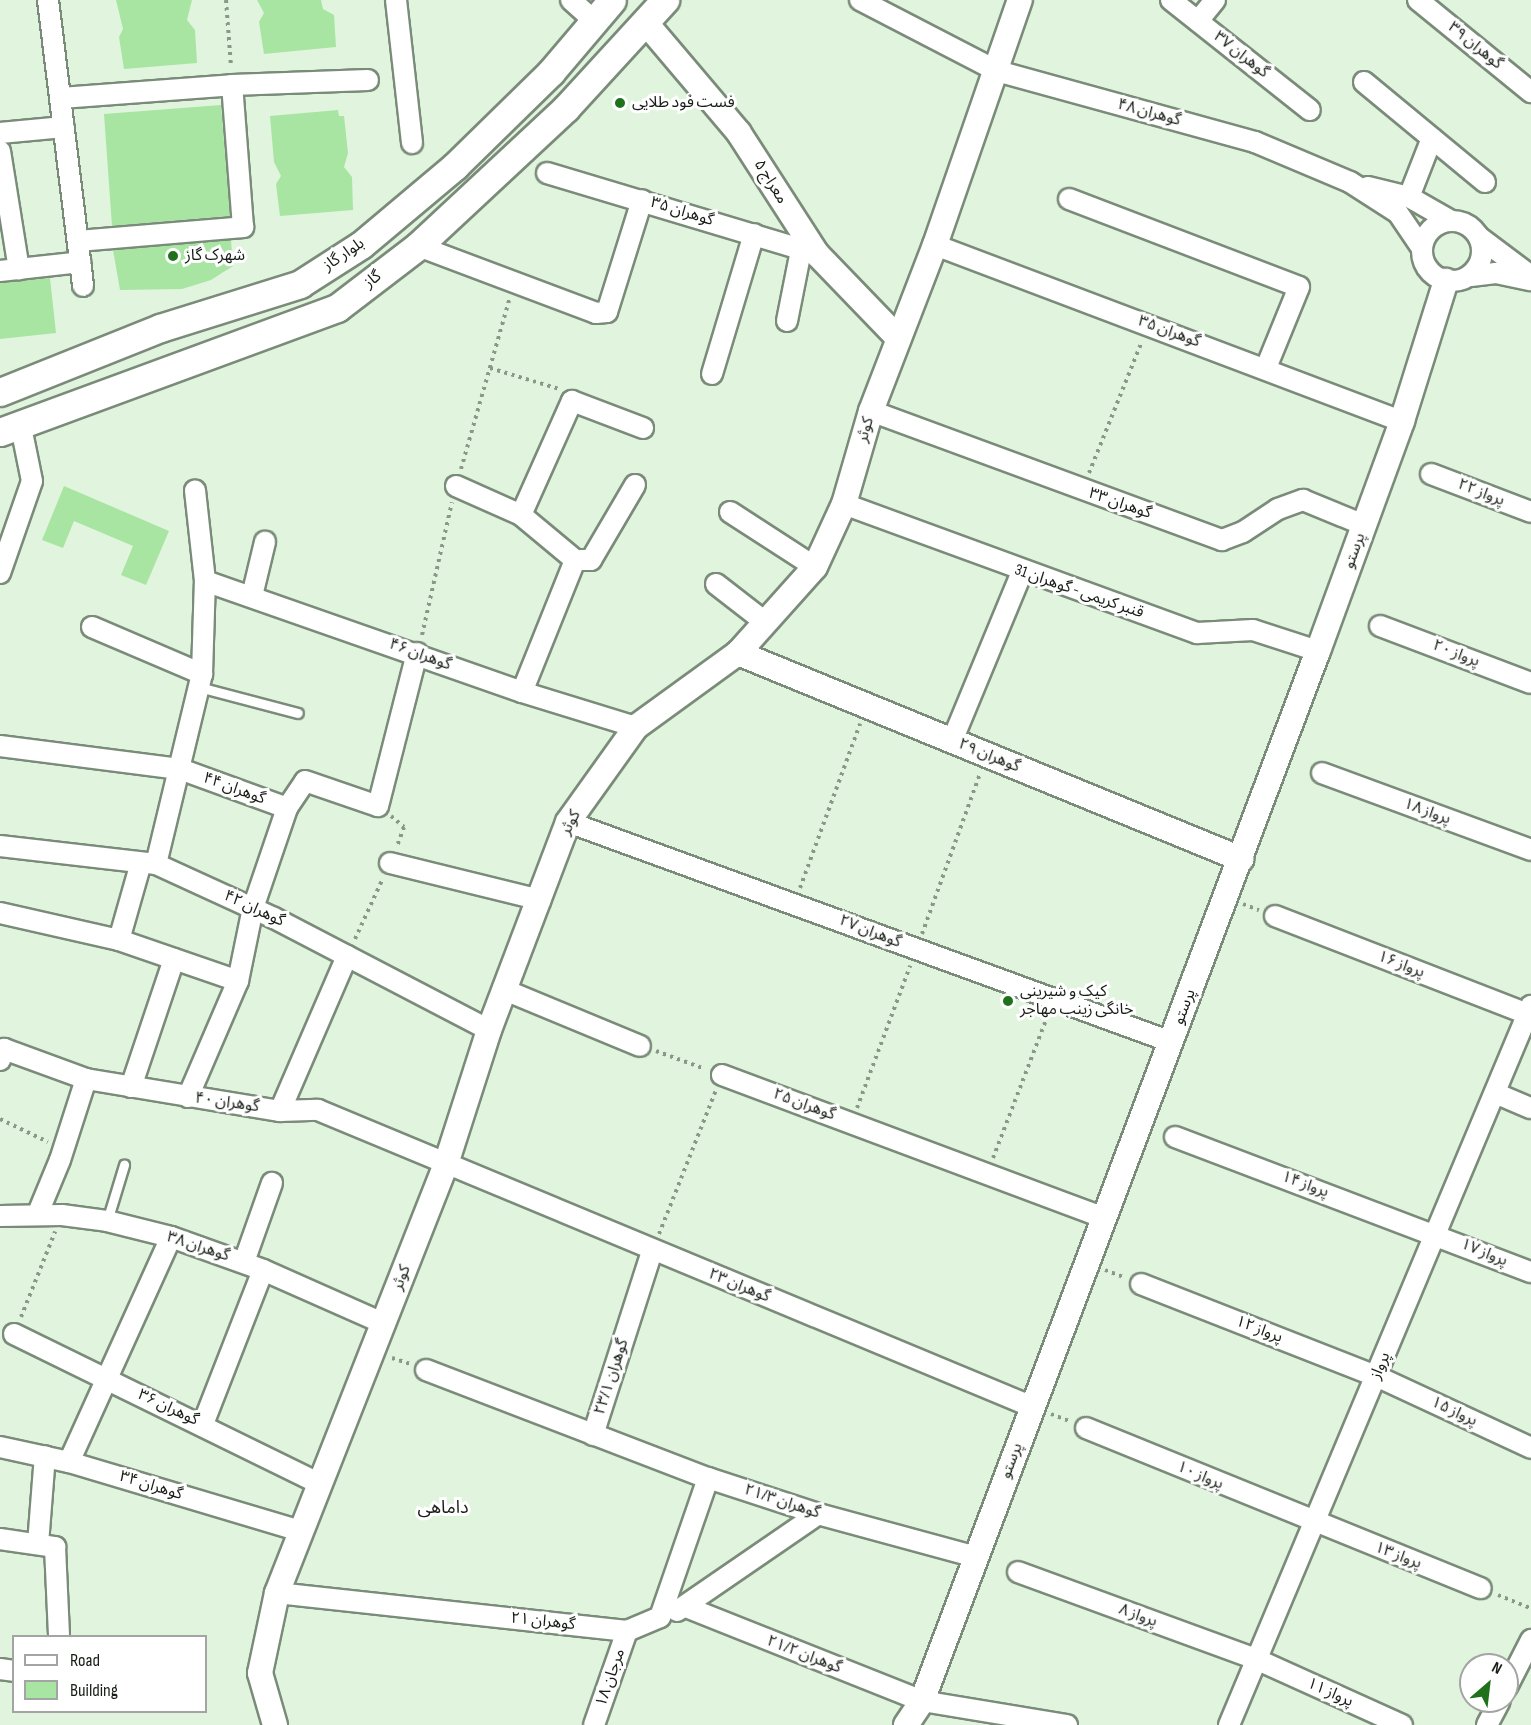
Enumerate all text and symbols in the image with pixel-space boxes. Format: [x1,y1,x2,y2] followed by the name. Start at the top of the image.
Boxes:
[1444,18,1506,74] street label: گوهران ۳۹
[1210,27,1272,83] street label: گوهران ۳۷
[632,93,735,113] place label: فست فود طلایی
[1115,95,1183,131] street label: گوهران ۴۸
[613,96,627,110] marker: فست فود طلایی
[749,156,791,208] street label: معراج ۵
[648,193,716,231] street label: گوهران ۳۵
[320,234,368,276] street label: بلوار گاز
[185,246,245,266] place label: شهرک گاز
[166,249,180,263] marker: شهرک گاز
[360,267,386,293] street label: گاز
[1135,312,1203,352] street label: گوهران ۳۵
[853,415,879,445] street label: کوثر
[1455,475,1507,511] street label: پرواز ۲۲
[1086,484,1154,524] street label: گوهران ۳۳
[1340,530,1370,572] street label: پرستو
[1012,561,1146,623] street label: قنبر کریمی - گوهران 31
[386,635,454,675] street label: گوهران ۴۶
[1430,636,1482,672] street label: پرواز ۲۰
[955,735,1023,777] street label: گوهران ۲۹
[200,769,268,809] street label: گوهران ۴۴
[1401,795,1453,829] street label: پرواز ۱۸
[557,807,585,839] street label: کوثر
[221,887,287,931] street label: گوهران ۴۲
[836,911,904,953] street label: گوهران ۲۷
[1375,947,1427,983] street label: پرواز ۱۶
[1020,982,1133,1020] place label: کیک و شیرینی خانگی زینب مهاجر
[1169,986,1201,1028] street label: پرستو
[1001,994,1015,1008] marker: کیک و شیرینی خانگی زینب مهاجر
[770,1085,838,1125] street label: گوهران ۲۵
[194,1089,260,1117] street label: گوهران ۴۰
[1279,1168,1331,1202] street label: پرواز ۱۴
[164,1228,232,1266] street label: گوهران ۳۸
[1458,1235,1510,1271] street label: پرواز ۱۷
[389,1263,415,1293] street label: کوثر
[705,1265,773,1307] street label: گوهران ۲۳
[1233,1312,1285,1348] street label: پرواز ۱۲
[591,1337,633,1417] street label: گوهران ۲۳/۱
[1367,1349,1395,1383] street label: پرواز
[135,1386,201,1430] street label: گوهران ۳۶
[1428,1393,1480,1431] street label: پرواز ۱۵
[996,1440,1028,1482] street label: پرستو
[1174,1458,1226,1494] street label: پرواز ۱۰
[117,1467,185,1505] street label: گوهران ۳۴
[742,1481,822,1523] street label: گوهران ۲۱/۳
[417,1497,469,1519] district label: داماهی
[1372,1538,1424,1574] street label: پرواز ۱۳
[1116,1600,1160,1632] street label: پرواز ۸
[510,1609,576,1635] street label: گوهران ۲۱
[764,1632,844,1678] street label: گوهران ۲۱/۲
[12,1635,207,1713] legend
[592,1647,630,1709] street label: مرجان ۱۸
[70,1650,100,1671] text: Road
[1459,1653,1519,1713] north arrow
[1489,1658,1505,1679] text: N
[1304,1674,1356,1712] street label: پرواز ۱۱
[70,1680,118,1701] text: Building

